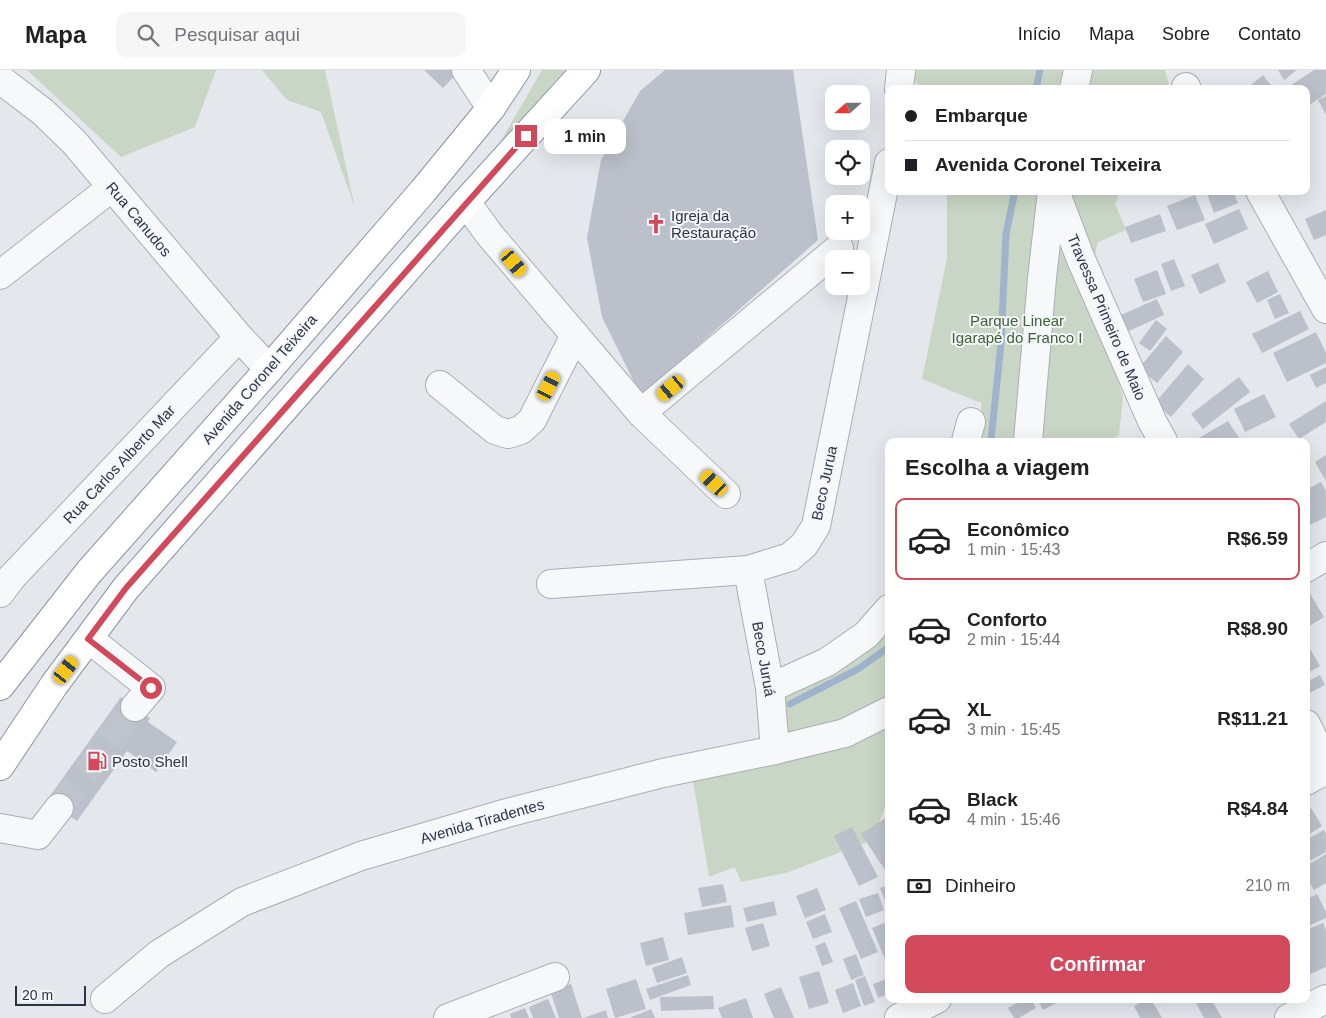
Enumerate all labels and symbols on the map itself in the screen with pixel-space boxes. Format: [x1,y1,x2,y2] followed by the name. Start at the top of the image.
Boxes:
[825,85,870,130] north arrow
[544,118,626,154] callout: 1 min
[515,125,537,147] route end
[103,178,175,260] street label: Rua Canudos
[671,207,756,241] place label: Igreja da Restauração
[645,213,667,235] church icon: Igreja da Restauração
[1064,231,1150,403] street label: Travessa Primeiro de Maio
[498,247,529,279] car
[198,310,320,447] street label: Avenida Coronel Teixeira
[952,312,1082,346] park label: Parque Linear Igarapé do Franco I
[535,369,562,403] car
[654,373,687,403] car
[60,401,178,527] street label: Rua Carlos Alberto Mar
[808,443,840,522] street label: Beco Jurua
[697,467,730,499] car
[749,620,779,698] street label: Beco Juruá
[50,654,81,686] car
[140,677,162,699] route start
[86,750,108,772] fuel station icon: Posto Shell
[112,753,188,770] place label: Posto Shell
[418,795,546,847] street label: Avenida Tiradentes
[15,983,86,1006] scale bar

